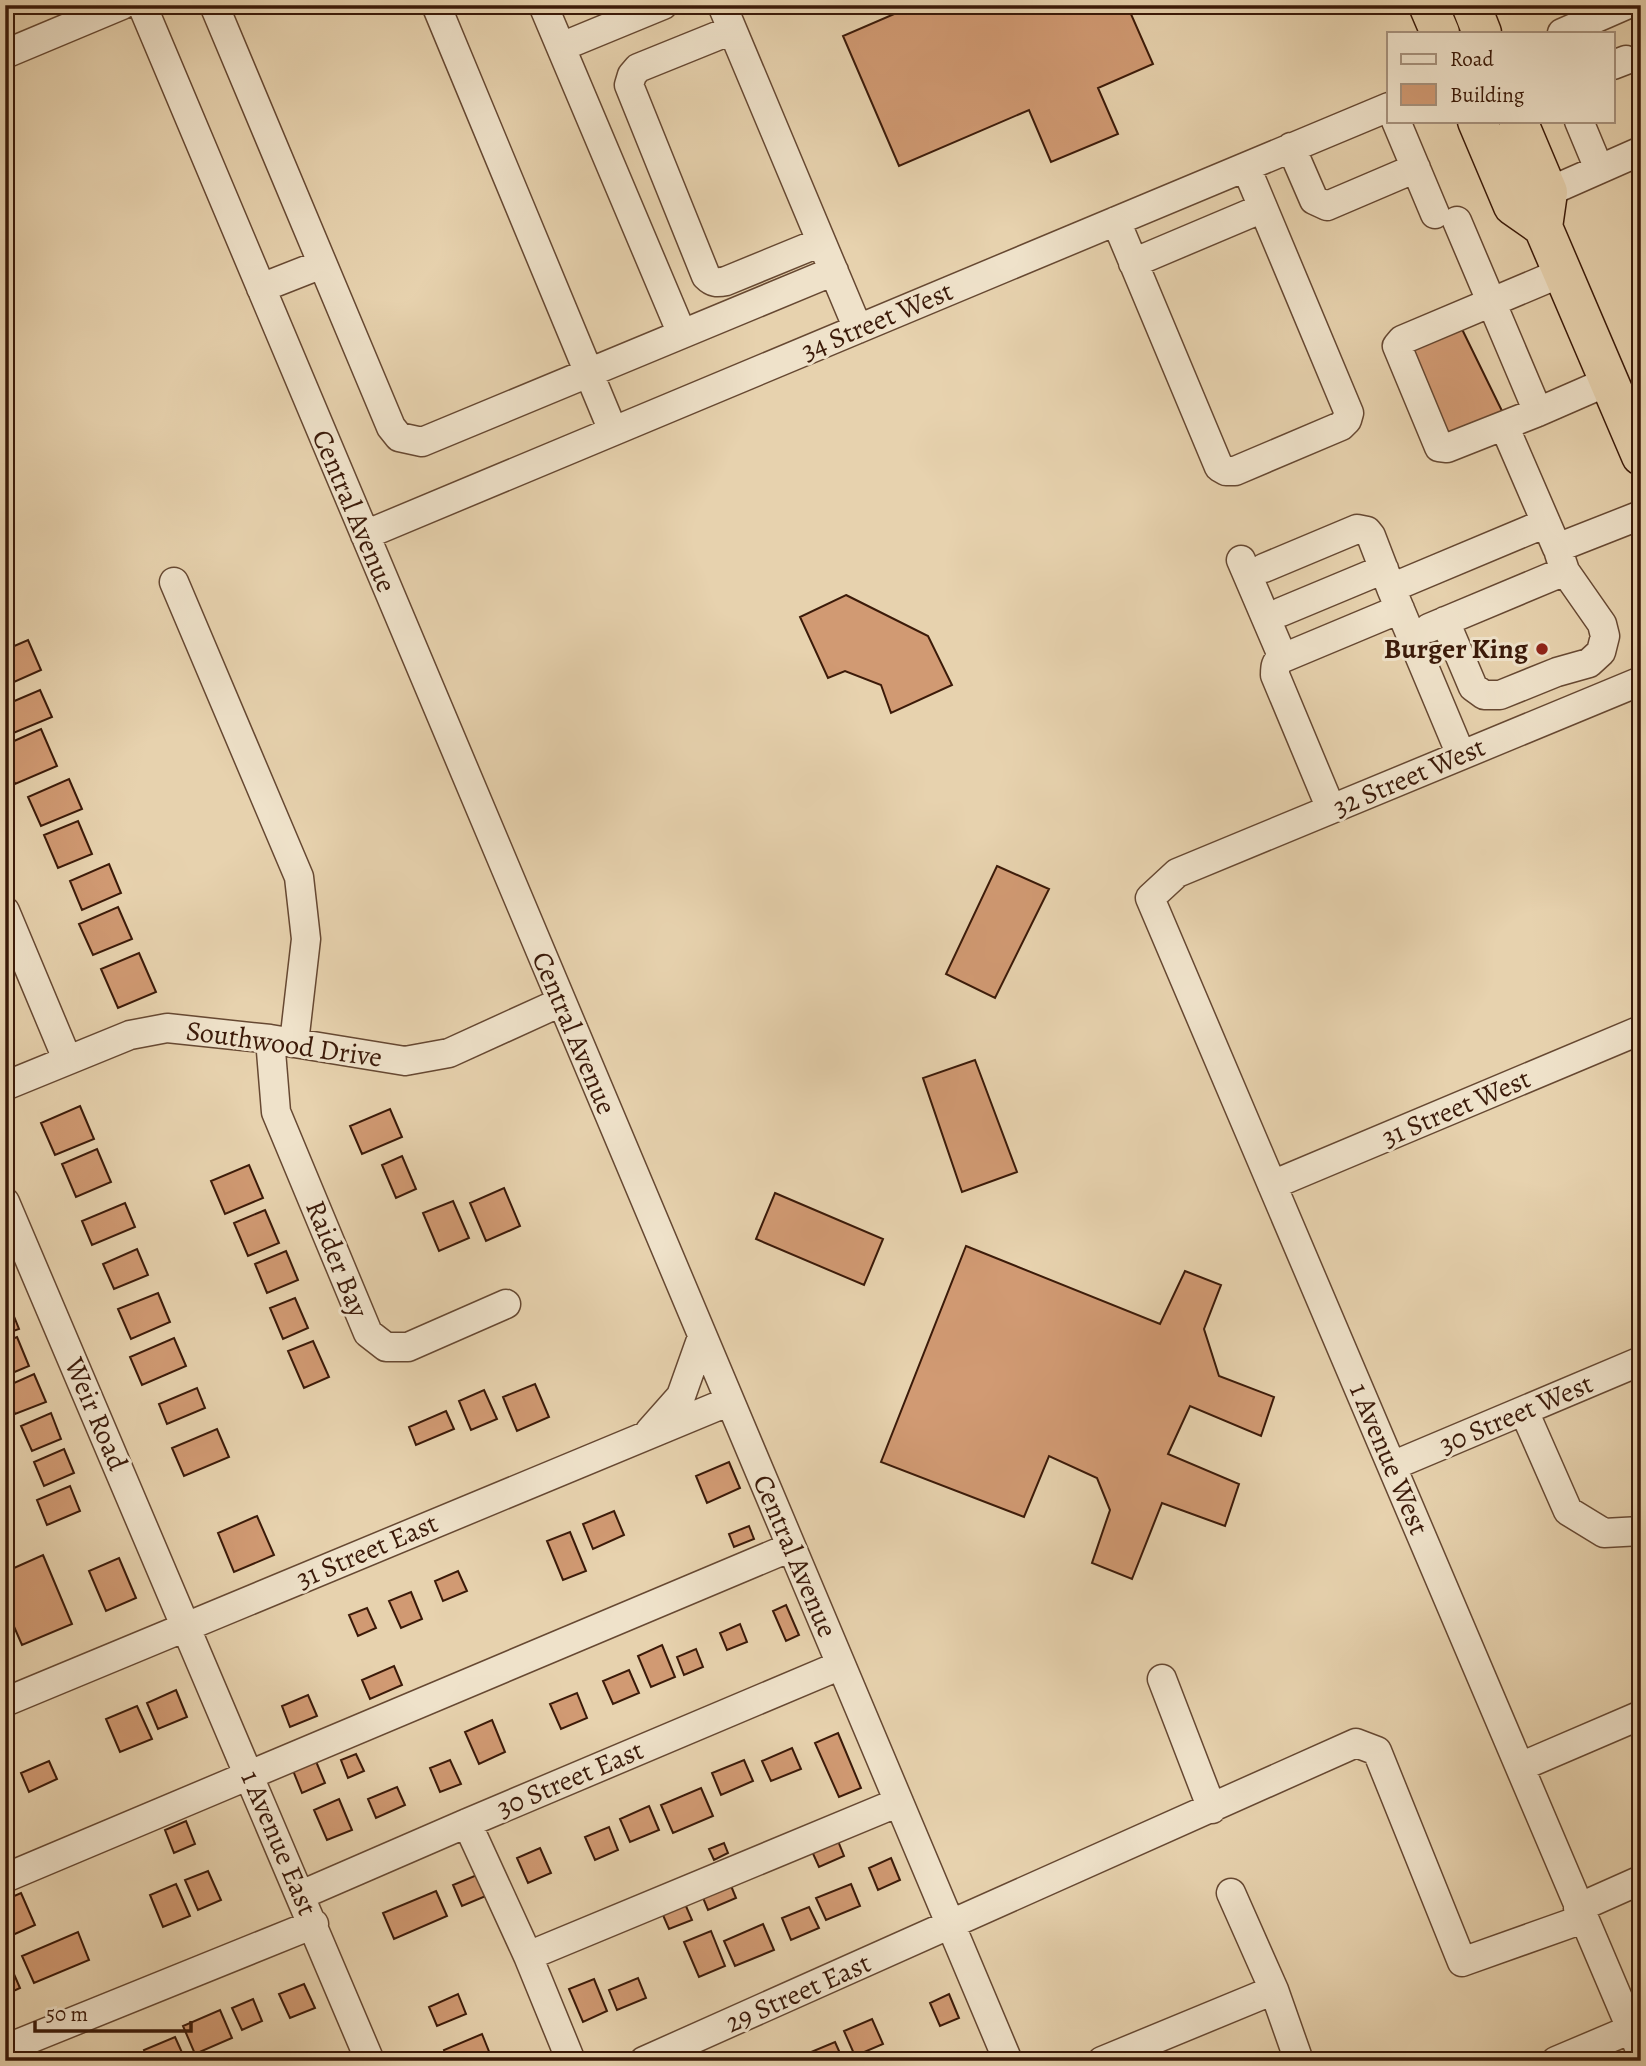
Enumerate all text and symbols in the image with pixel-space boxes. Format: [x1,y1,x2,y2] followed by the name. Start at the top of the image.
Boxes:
[1387,32,1614,122] legend
[1450,45,1494,73] text: Road
[1450,81,1525,109] text: Building
[795,272,959,370] street label: 34 Street West
[303,424,405,598] street label: Central Avenue
[1384,630,1529,668] place label: Burger King
[1534,641,1550,657] marker: Burger King
[1327,728,1491,826] street label: 32 Street West
[523,946,625,1120] street label: Central Avenue
[183,1011,385,1077] street label: Southwood Drive
[1376,1060,1536,1156] street label: 31 Street West
[296,1195,378,1324] street label: Raider Bay
[55,1351,137,1477] street label: Weir Road
[1433,1365,1599,1463] street label: 30 Street West
[1340,1377,1438,1541] street label: 1 Avenue West
[744,1469,846,1643] street label: Central Avenue
[290,1504,444,1598] street label: 31 Street East
[491,1731,649,1827] street label: 30 Street East
[232,1765,326,1921] street label: 1 Avenue East
[719,1944,877,2042] street label: 29 Street East
[35,1989,191,2033] scale bar
[46,2000,88,2028] text: 50 m

